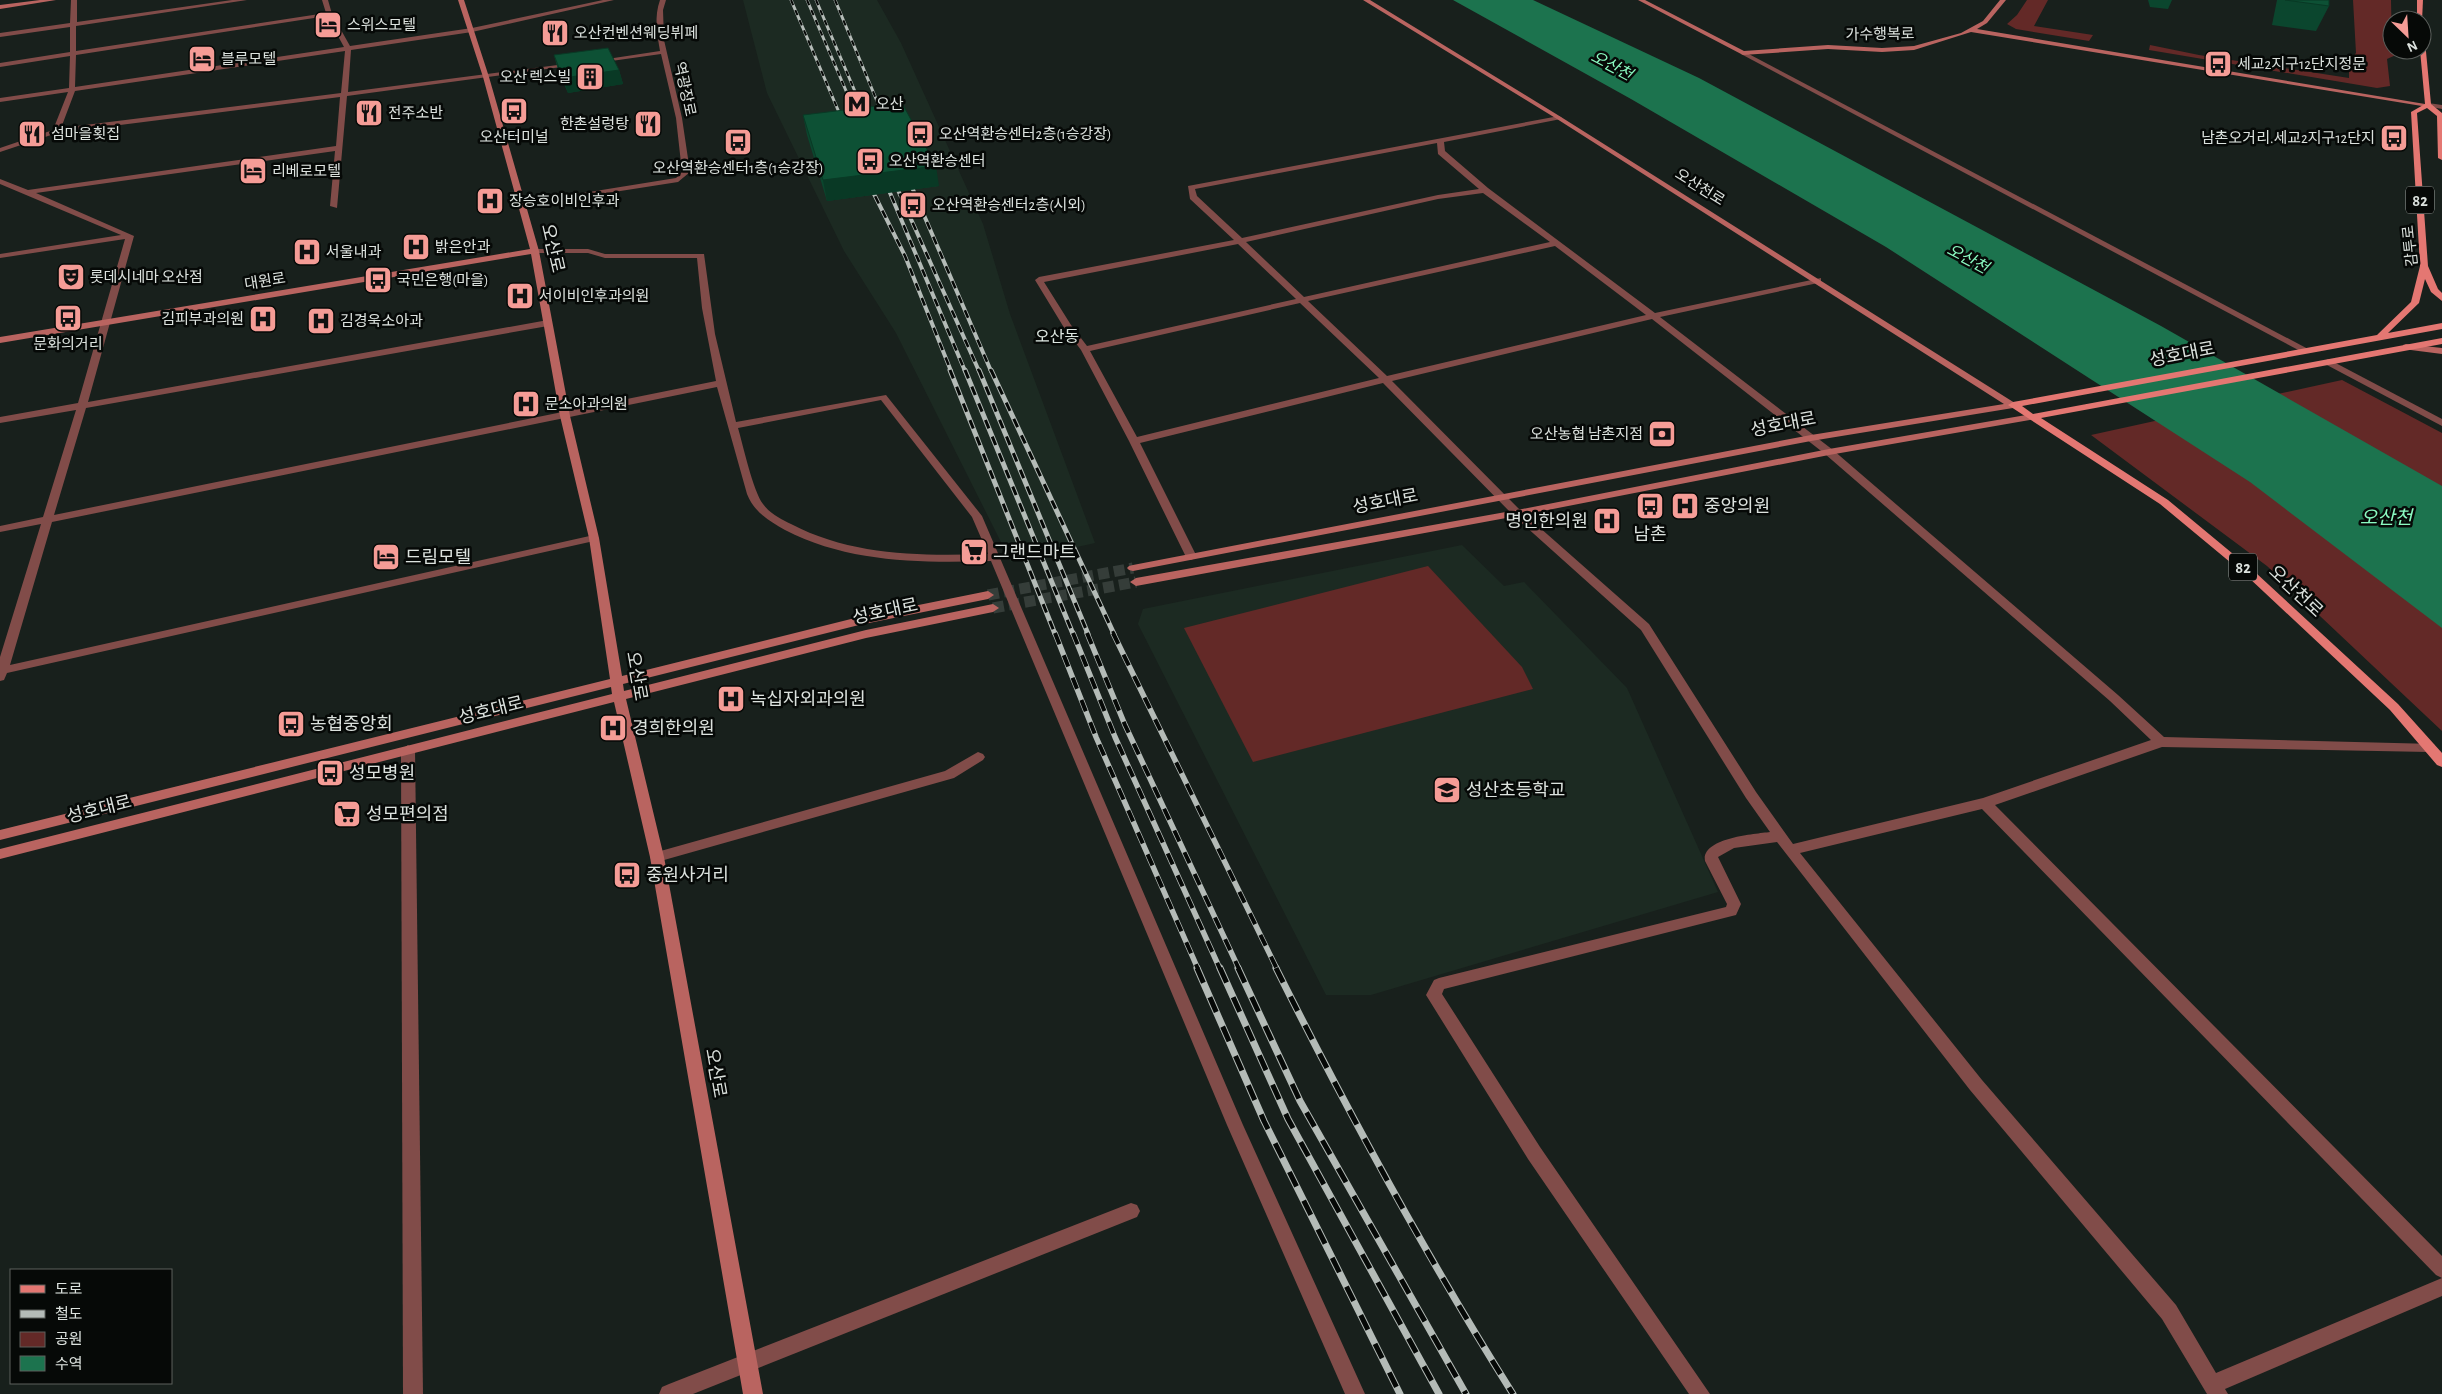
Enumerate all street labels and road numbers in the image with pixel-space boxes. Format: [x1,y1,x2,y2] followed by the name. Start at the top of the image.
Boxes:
[1845,25,1915,43] street label: 가수행복로
[671,60,699,118] street label: 역광장로
[1672,165,1728,208] street label: 오산천로
[2406,186,2434,214] road number: 82
[538,222,567,274] street label: 오산로
[2400,225,2420,267] street label: 감투로
[243,270,287,292] street label: 대원로
[2148,339,2216,370] street label: 성호대로
[1749,409,1817,440] street label: 성호대로
[1351,486,1419,517] street label: 성호대로
[2229,554,2257,580] road number: 82
[2265,562,2326,621] street label: 오산천로
[851,595,919,628] street label: 성호대로
[623,650,650,702] street label: 오산로
[457,693,526,728] street label: 성호대로
[65,792,134,827] street label: 성호대로
[702,1047,729,1099] street label: 오산로

